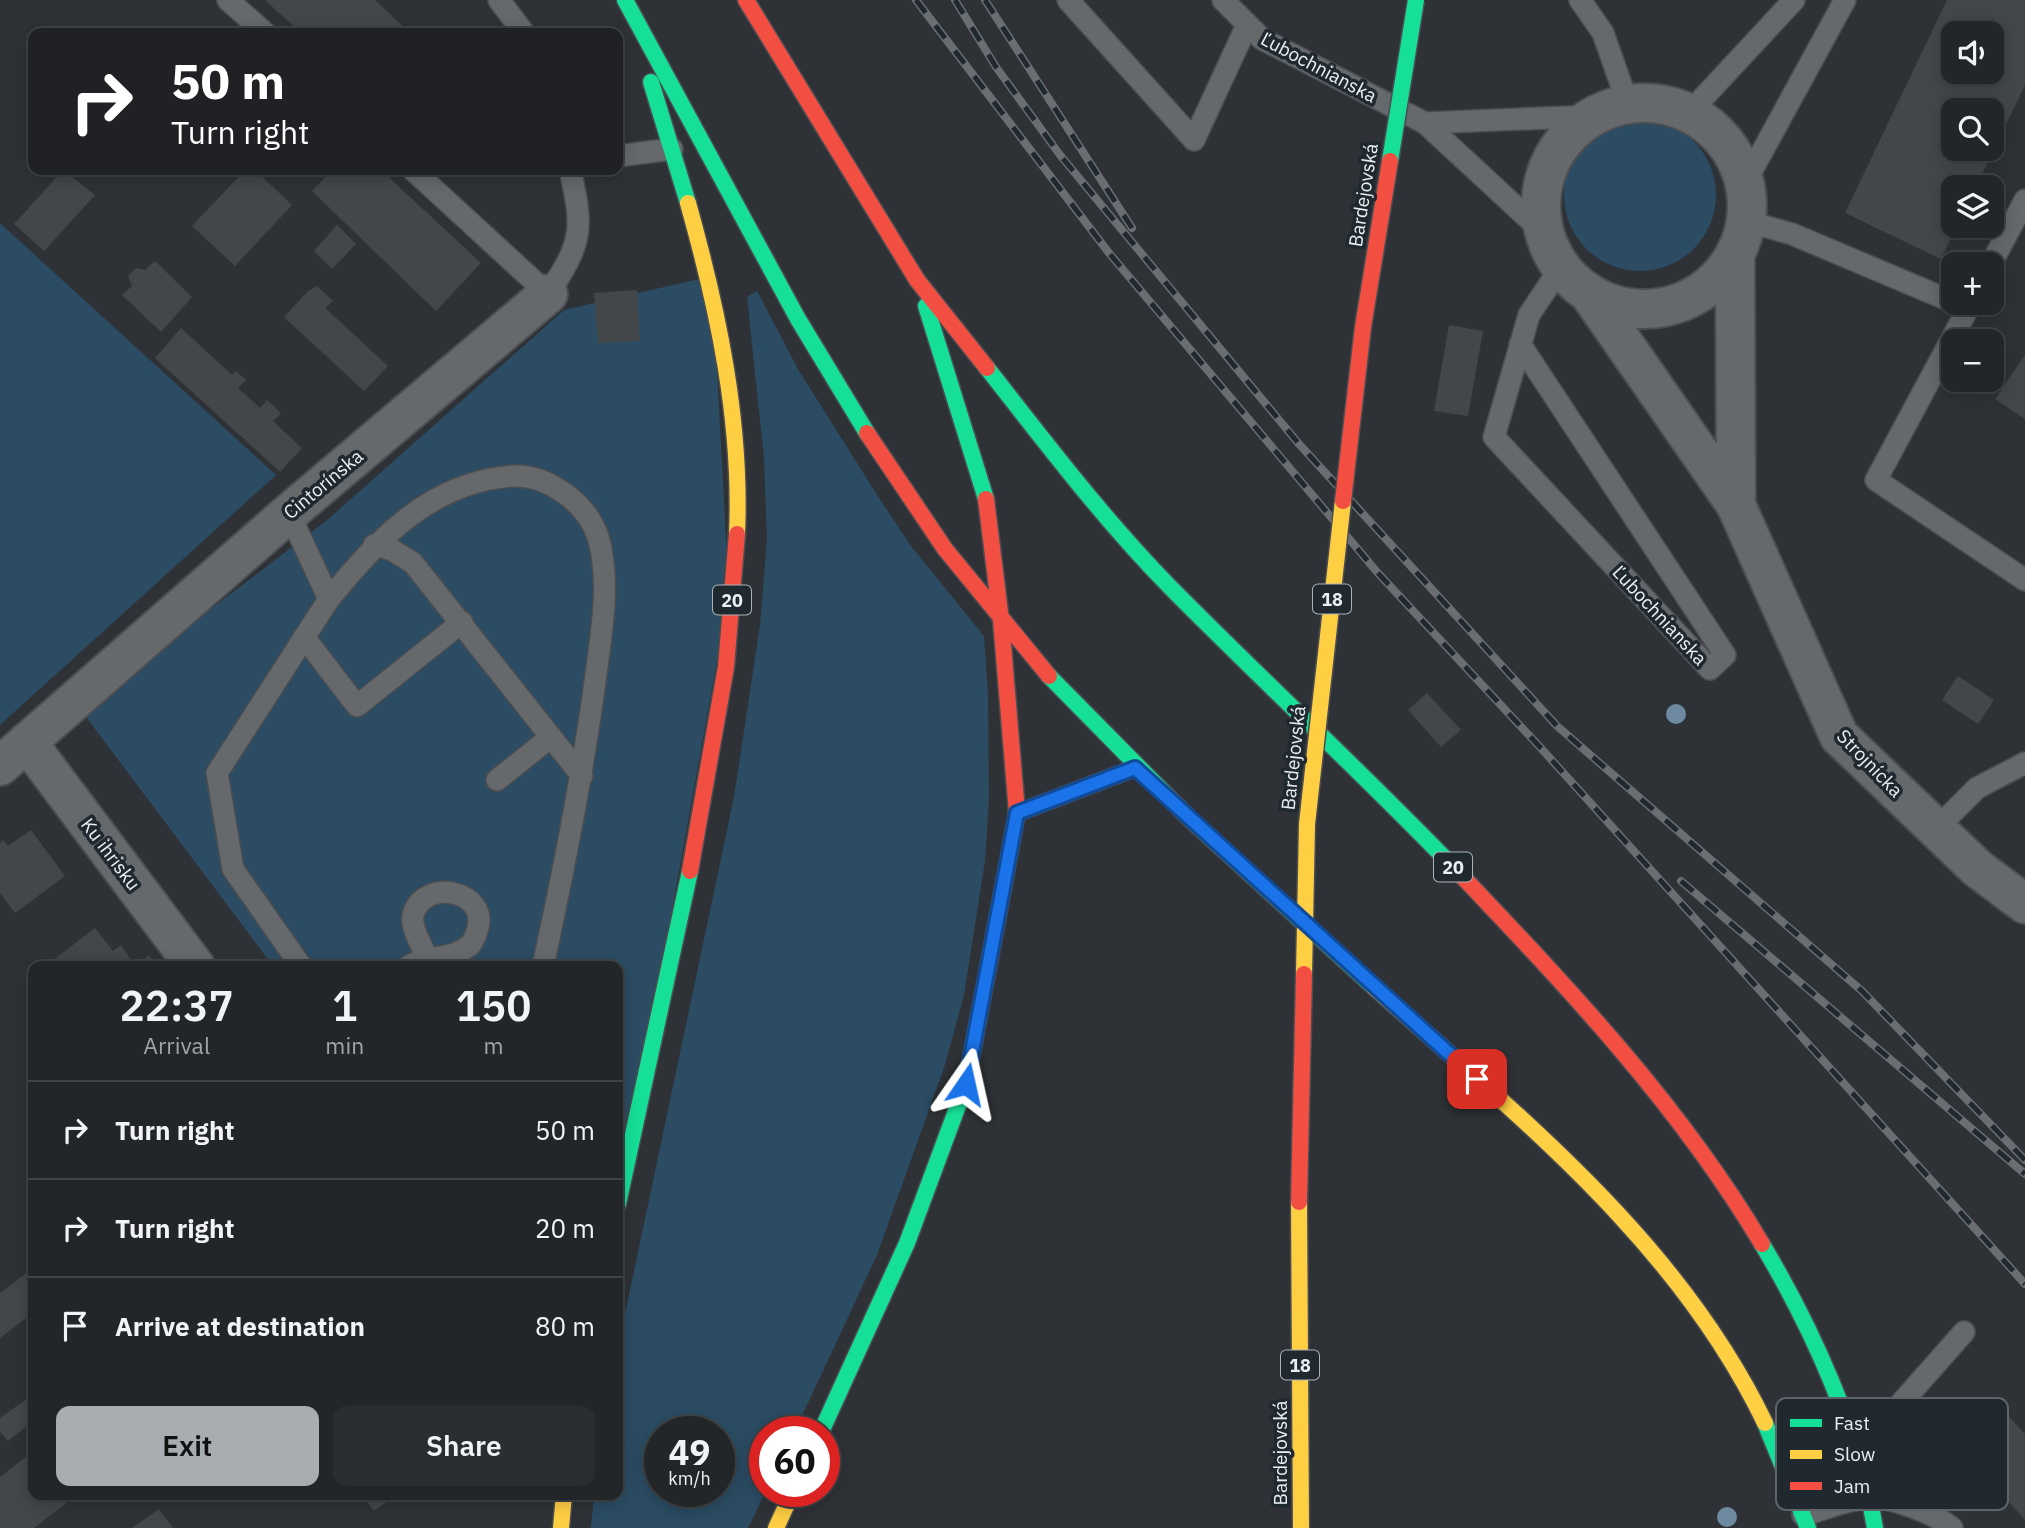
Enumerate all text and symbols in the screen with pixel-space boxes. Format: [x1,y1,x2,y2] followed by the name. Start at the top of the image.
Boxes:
[1941,21,2004,392] map controls
[1941,21,2004,84] button: sound
[1257,26,1381,108] street label: Ľubochnianska
[171,49,285,112] text: 50 m
[56,56,147,147] icon: right
[1941,98,2004,161] button: search
[171,111,309,153] text: Turn right
[1343,141,1383,249] street label: Bardejovská
[1941,175,2004,238] button: layers
[1941,252,2004,315] button: +
[1941,329,2004,392] button: −
[278,444,368,524] street label: Cintorínska
[1608,560,1712,670] street label: Ľubochnianska
[1313,584,1351,614] road number: 18
[713,586,751,614] road number: 20
[1276,705,1310,811] street label: Bardejovská
[1832,724,1908,802] street label: Strojnícka
[76,813,146,895] street label: Ku ihrisku
[1434,852,1472,882] road number: 20
[120,978,234,1033] text: 22:37
[332,978,357,1033] text: 1
[456,978,531,1033] text: 150
[143,1030,210,1060] text: Arrival
[325,1030,364,1060] text: min
[484,1030,504,1060] text: m
[929,1047,1003,1121] position arrow
[1447,1049,1507,1109] pin
[1458,1060,1496,1098] icon: arrive
[56,1111,94,1149] icon: right
[115,1113,234,1147] text: Turn right
[535,1113,595,1147] text: 50 m
[56,1209,94,1247] icon: right
[115,1211,234,1245] text: Turn right
[535,1211,595,1245] text: 20 m
[56,1307,94,1345] icon: arrive
[115,1309,365,1343] text: Arrive at destination
[535,1309,595,1343] text: 80 m
[1281,1350,1319,1380] road number: 18
[1776,1398,2008,1510] legend
[1268,1401,1292,1505] street label: Bardejovská
[56,1406,319,1486] button: Exit
[333,1406,595,1486] button: Share
[1834,1411,1870,1435] text: Fast
[749,1416,840,1507] speed limit sign: 60
[668,1429,711,1475] text: 49
[1834,1442,1875,1466] text: Slow
[668,1467,711,1490] text: km/h
[1834,1474,1870,1498] text: Jam

